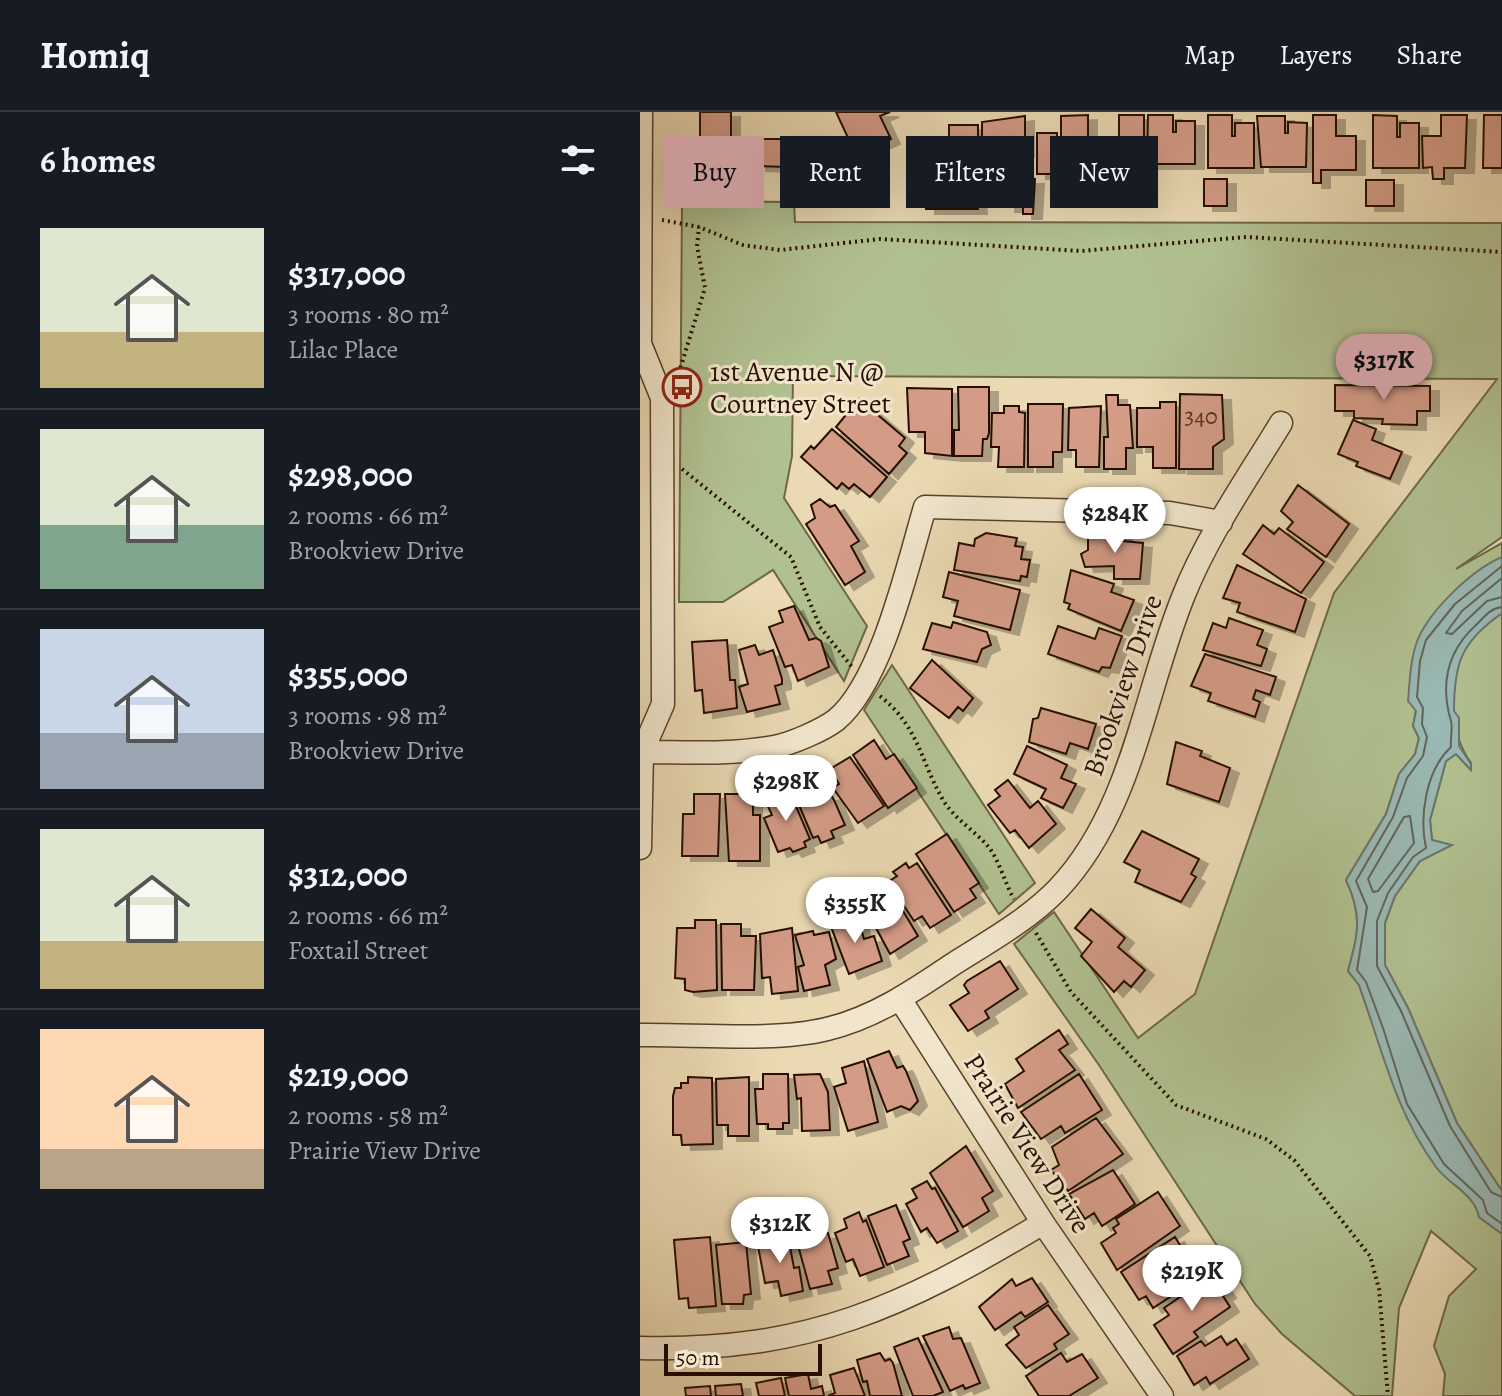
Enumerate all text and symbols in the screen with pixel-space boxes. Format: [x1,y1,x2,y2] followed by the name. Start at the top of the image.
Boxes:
[40,29,150,81] text: Homiq
[1184,36,1235,74] text: Map
[1279,36,1352,74] text: Layers
[1396,36,1462,74] text: Share
[664,136,764,208] chip: Buy
[780,136,890,208] chip: Rent
[906,136,1034,208] chip: Filters
[1050,136,1158,208] chip: New
[40,137,156,184] text: 6 homes
[556,138,600,182] icon: filters
[288,250,406,297] text: $317,000
[104,260,200,356] icon: home
[288,297,449,332] text: 3 rooms · 80 m²
[288,332,398,367] text: Lilac Place
[1328,334,1440,402] pin: $317K
[1354,342,1414,377] text: $317K
[710,353,891,423] place label: 1st Avenue N @ Courtney Street
[661,366,703,408] bus stop icon: 1st Avenue N @ Courtney Street
[1184,400,1218,432] house number: 340
[288,451,413,498] text: $298,000
[104,461,200,557] icon: home
[1059,487,1171,555] pin: $284K
[1082,495,1148,530] text: $284K
[288,498,448,533] text: 2 rooms · 66 m²
[288,533,464,568] text: Brookview Drive
[1074,589,1172,781] street label: Brookview Drive
[288,651,408,698] text: $355,000
[104,661,200,757] icon: home
[288,698,447,733] text: 3 rooms · 98 m²
[288,733,464,768] text: Brookview Drive
[730,755,842,823] pin: $298K
[753,763,819,798] text: $298K
[288,851,408,898] text: $312,000
[104,861,200,957] icon: home
[799,877,911,945] pin: $355K
[824,885,886,920] text: $355K
[288,898,448,933] text: 2 rooms · 66 m²
[288,933,428,968] text: Foxtail Street
[955,1046,1100,1241] street label: Prairie View Drive
[288,1051,409,1098] text: $219,000
[104,1061,200,1157] icon: home
[288,1098,448,1133] text: 2 rooms · 58 m²
[288,1133,481,1168] text: Prairie View Drive
[724,1197,836,1265] pin: $312K
[749,1205,811,1240] text: $312K
[1136,1245,1248,1313] pin: $219K
[1160,1253,1224,1288] text: $219K
[664,1340,822,1376] scale bar
[676,1343,720,1373] text: 50 m

